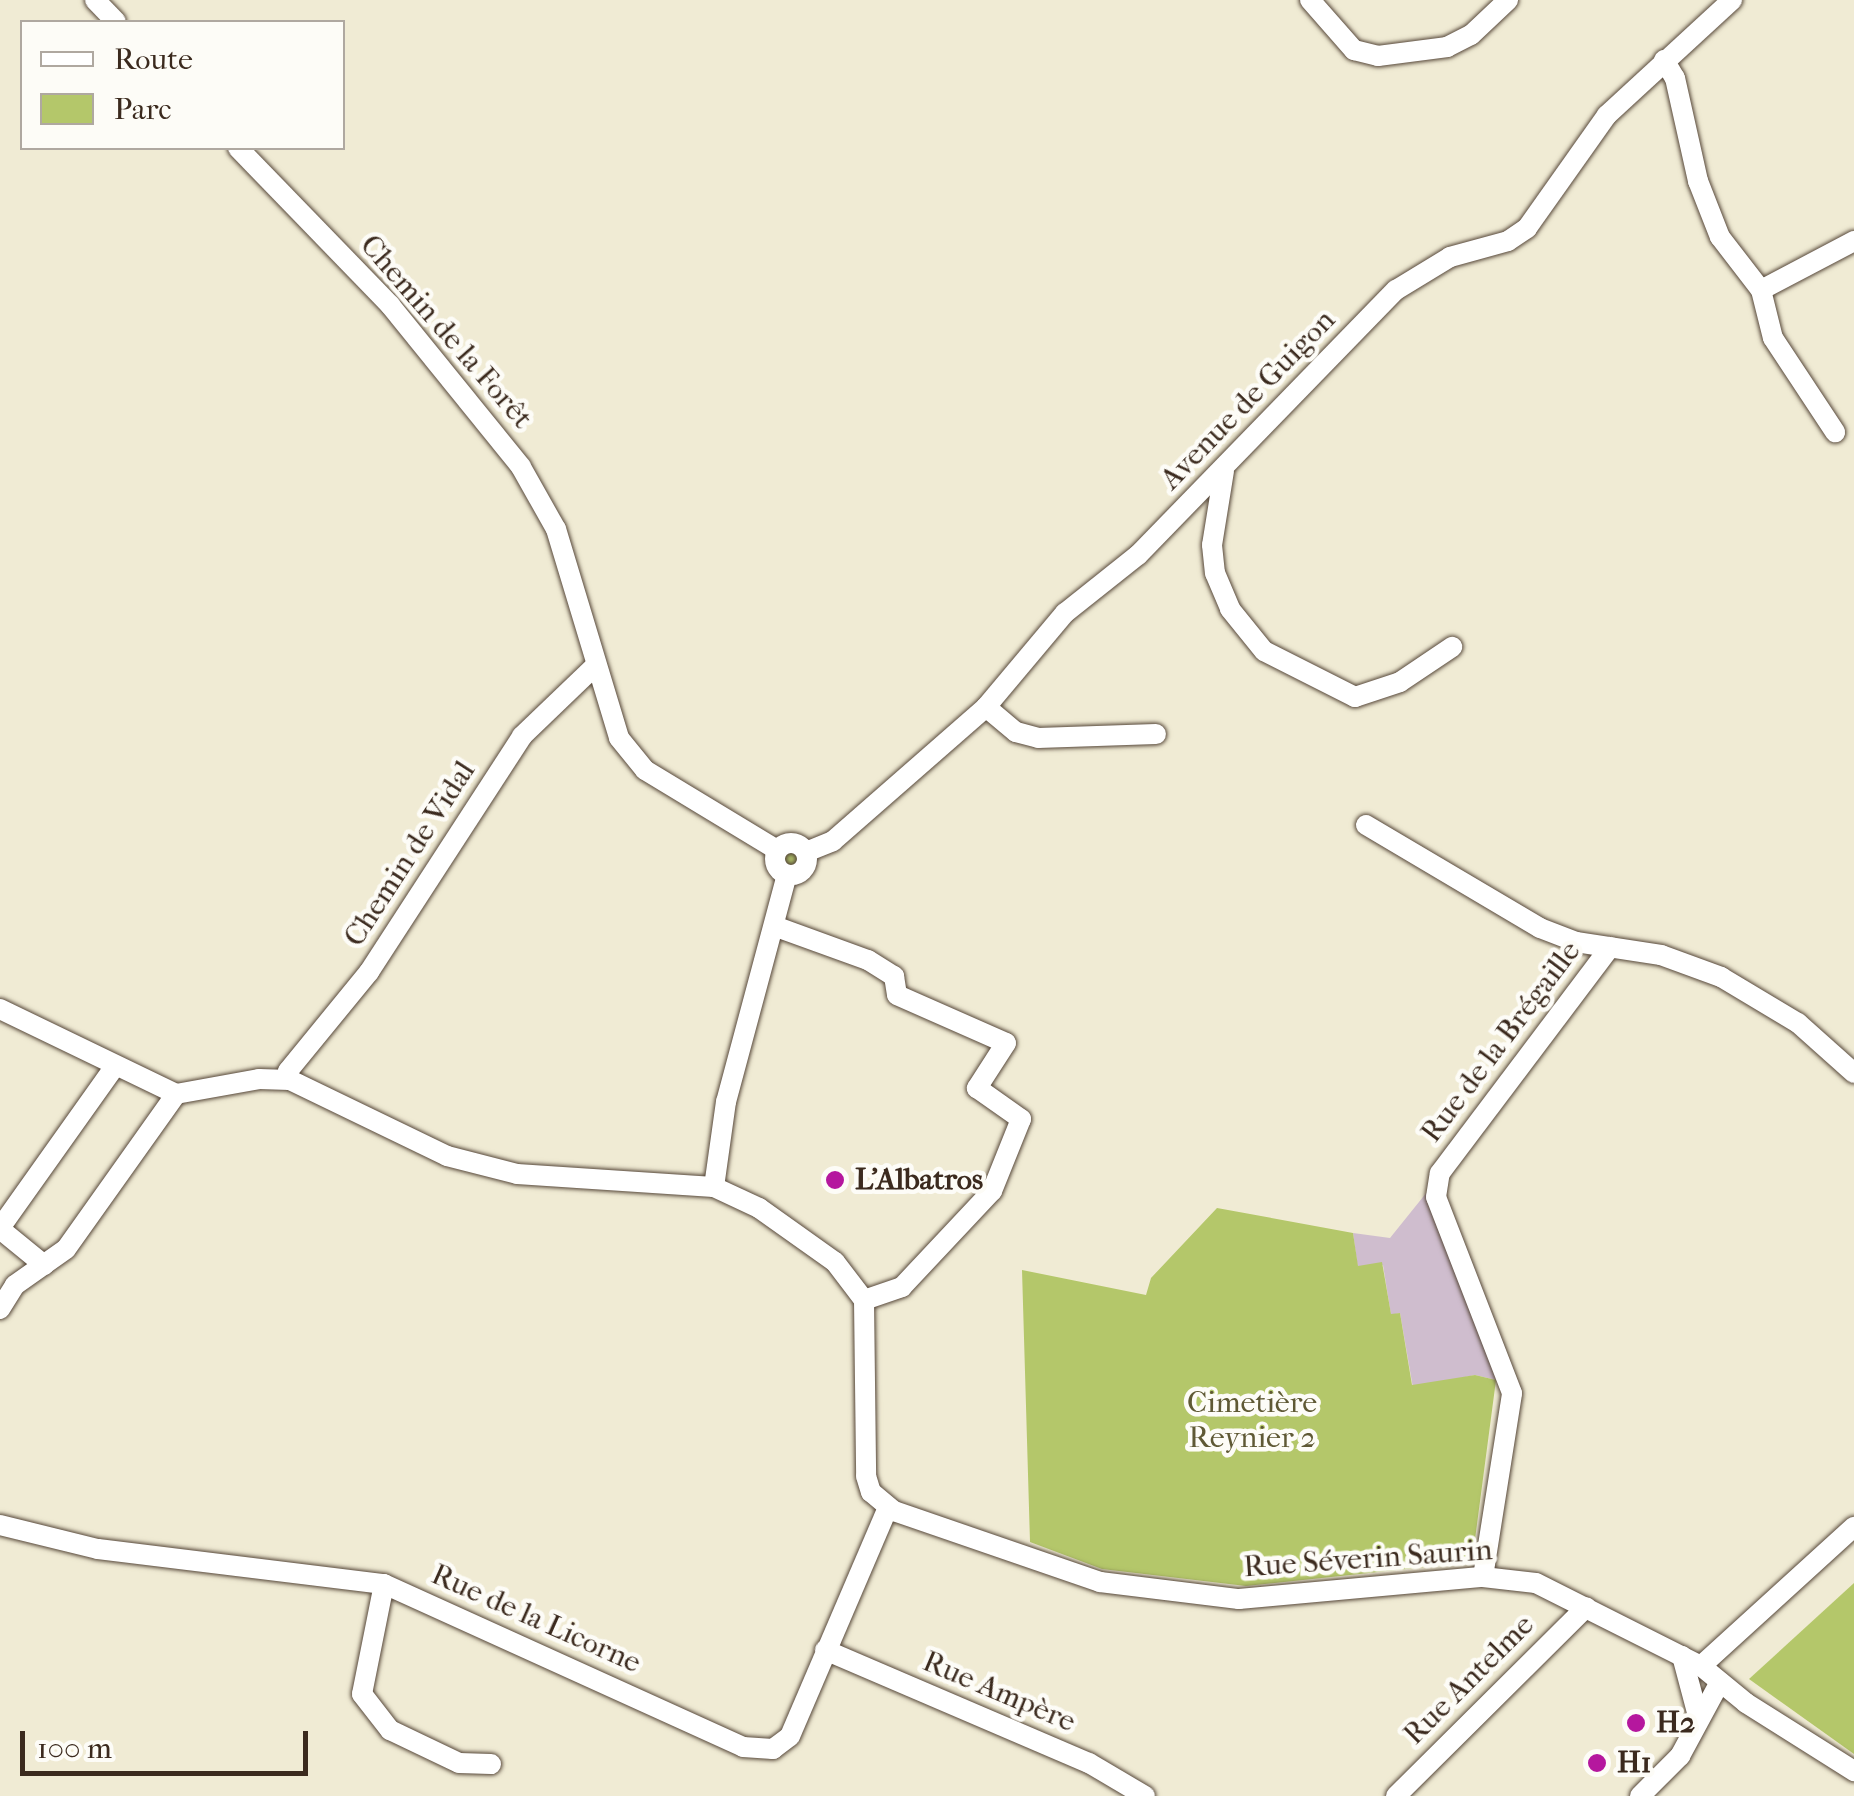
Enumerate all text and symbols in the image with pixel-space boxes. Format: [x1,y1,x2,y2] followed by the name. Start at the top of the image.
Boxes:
[20,20,345,150] legend
[114,42,193,77] text: Route
[114,92,172,127] text: Parc
[352,228,540,436] street label: Chemin de la Forêt
[1153,303,1343,497] street label: Avenue de Guigon
[337,755,483,953] street label: Chemin de Vidal
[1414,934,1588,1150] street label: Rue de la Brégaille
[855,1162,983,1198] place label: L'Albatros
[824,1169,846,1191] marker: L'Albatros
[1187,1385,1317,1456] park label: Cimetière Reynier 2
[1242,1532,1494,1586] street label: Rue Séverin Saurin
[426,1557,646,1681] street label: Rue de la Licorne
[1396,1607,1542,1753] street label: Rue Antelme
[917,1644,1081,1740] street label: Rue Ampère
[1656,1705,1695,1741] place label: H2
[25,1711,312,1773] scale bar
[1625,1712,1647,1734] marker: H2
[37,1731,112,1766] text: 100 m
[1617,1745,1651,1781] place label: H1
[1586,1752,1608,1774] marker: H1

